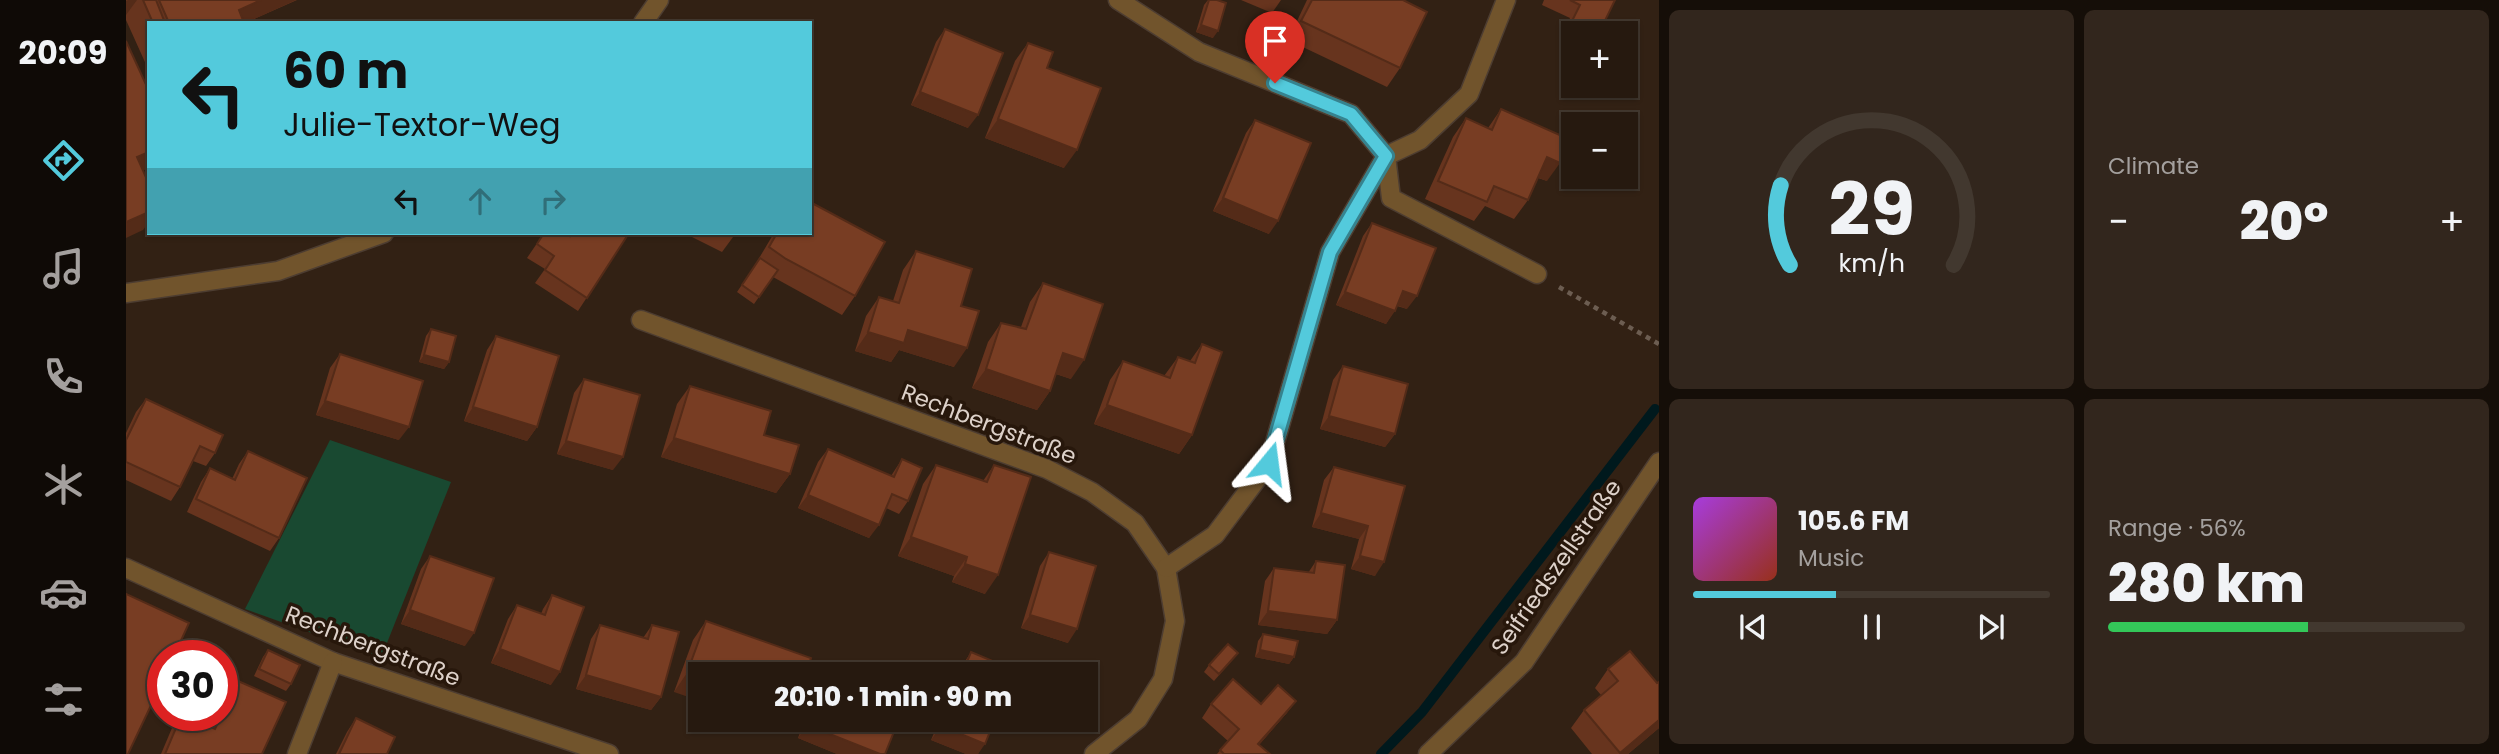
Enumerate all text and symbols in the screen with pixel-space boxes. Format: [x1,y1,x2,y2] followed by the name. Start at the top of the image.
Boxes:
[1245,11,1305,83] pin
[1561,21,1638,189] map controls
[1561,21,1638,98] button: +
[1256,22,1294,60] icon: arrive
[19,30,107,75] text: 20:09
[283,37,408,105] text: 60 m
[168,49,259,140] icon: left
[283,102,561,147] text: Julie-Textor-Weg
[1561,112,1638,189] button: −
[39,136,88,185] icon: directions
[2108,150,2199,182] text: Climate
[1828,160,1915,261] text: 29
[388,182,426,220] icon: left
[461,182,499,220] icon: ahead
[534,182,572,220] icon: right
[2240,185,2328,258] text: 20°
[2108,195,2129,248] text: −
[2439,195,2465,248] text: +
[39,244,88,293] icon: music
[1838,246,1905,281] text: km/h
[39,352,88,401] icon: phone
[897,376,1081,472] street label: Rechbergstraße
[1232,426,1306,500] position arrow
[39,460,88,509] icon: climate
[1483,473,1629,661] street label: Seifriedszellstraße
[1798,503,1909,539] text: 105.6 FM
[2108,512,2246,544] text: Range · 56%
[1798,542,1864,574] text: Music
[2108,547,2305,620] text: 280 km
[39,568,88,617] icon: car
[281,598,465,694] street label: Rechbergstraße
[1734,608,1772,646] icon: previous
[1853,608,1891,646] icon: pause
[1972,608,2010,646] icon: next
[147,640,238,731] speed limit sign: 30
[39,675,88,724] icon: filters
[774,679,1012,715] text: 20:10 · 1 min · 90 m

